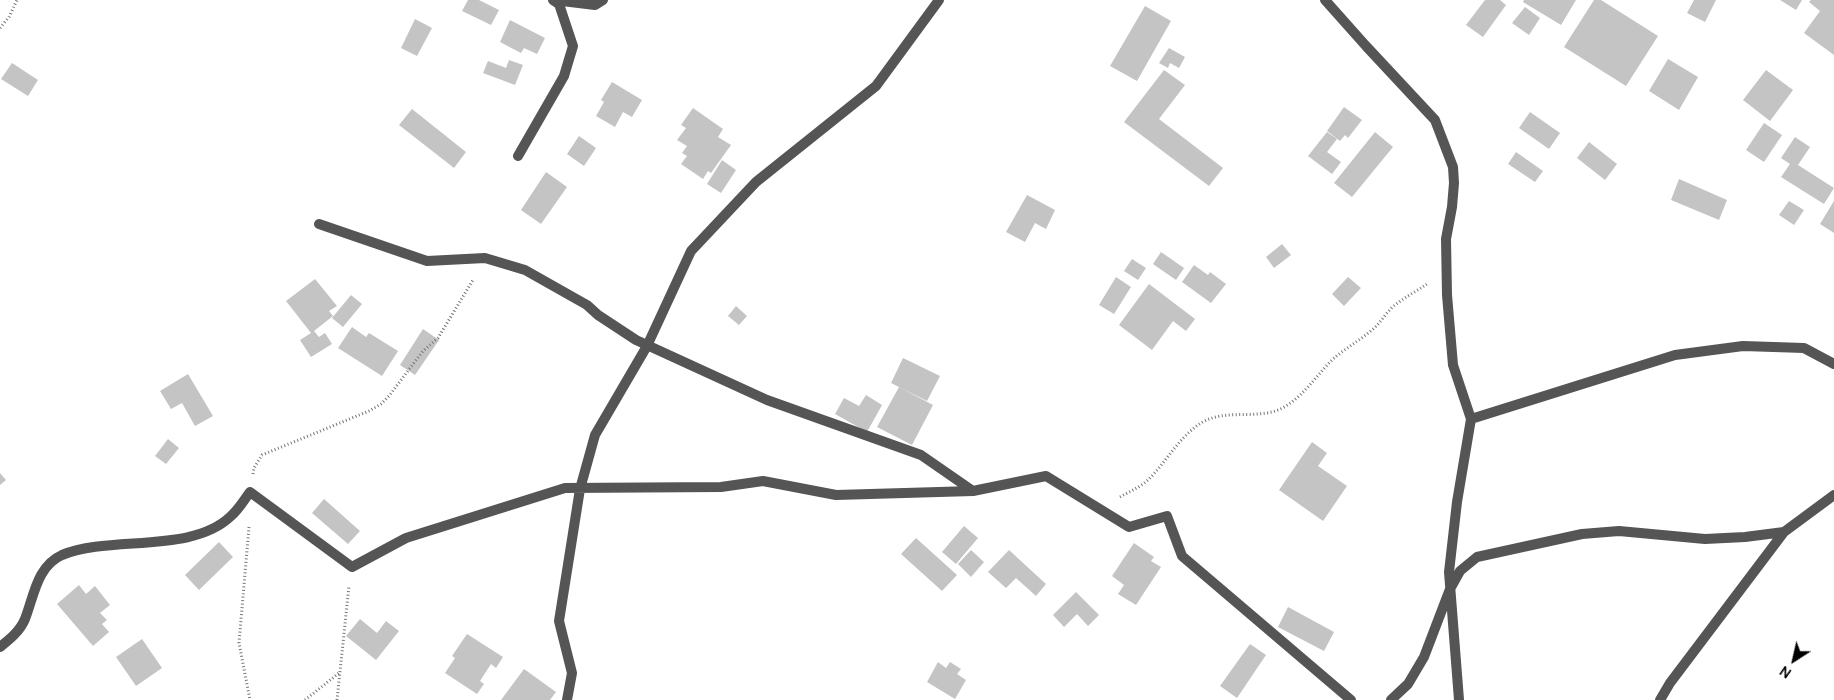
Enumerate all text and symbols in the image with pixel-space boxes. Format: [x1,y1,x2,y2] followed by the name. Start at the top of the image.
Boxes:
[1769,635,1819,685] north arrow
[1776,662,1795,683] text: N

